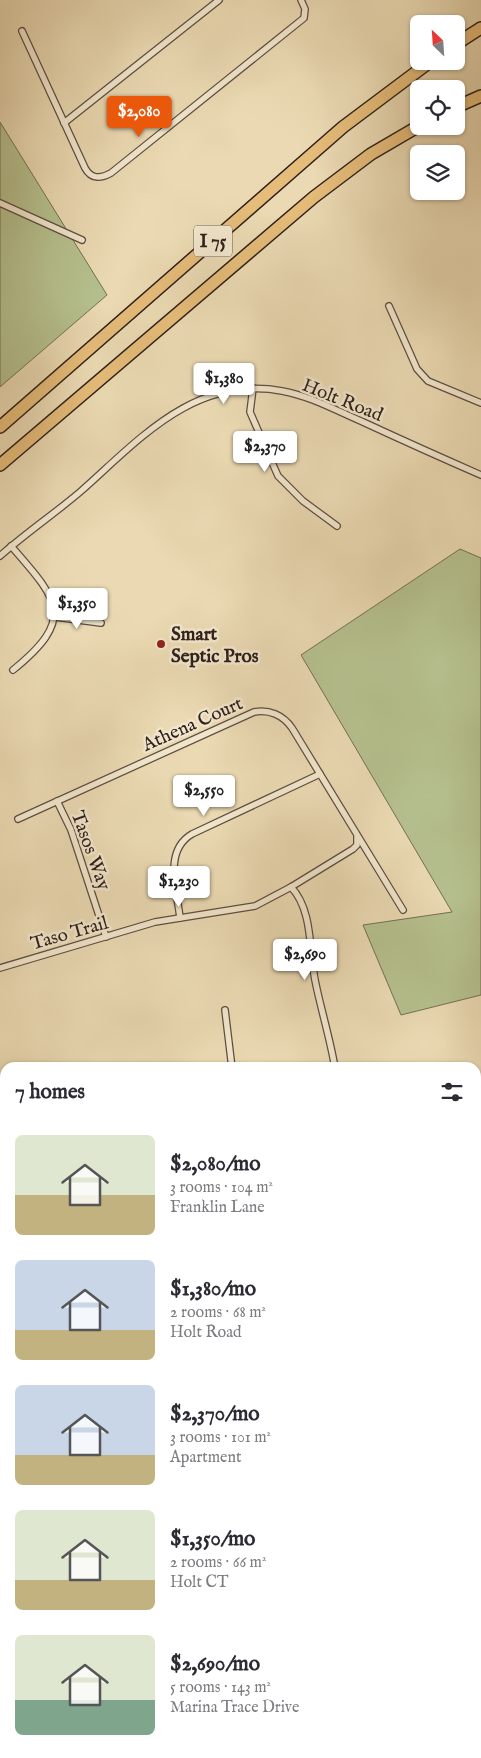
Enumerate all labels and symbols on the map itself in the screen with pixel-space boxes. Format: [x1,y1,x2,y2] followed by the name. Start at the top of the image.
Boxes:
[410,15,465,70] north arrow
[98,96,180,138] pin: $2,080
[194,226,232,256] road number: I 75
[183,362,265,405] pin: $1,380
[298,374,387,428] street label: Holt Road
[224,430,306,473] pin: $2,370
[36,588,118,630] pin: $1,350
[171,623,259,669] place label: Smart Septic Pros
[155,638,167,650] marker: Smart Septic Pros
[138,692,247,758] street label: Athena Court
[163,774,245,817] pin: $2,550
[65,808,116,894] street label: Tasos Way
[138,866,220,908] pin: $1,230
[28,911,112,956] street label: Taso Trail
[264,938,346,981] pin: $2,690

